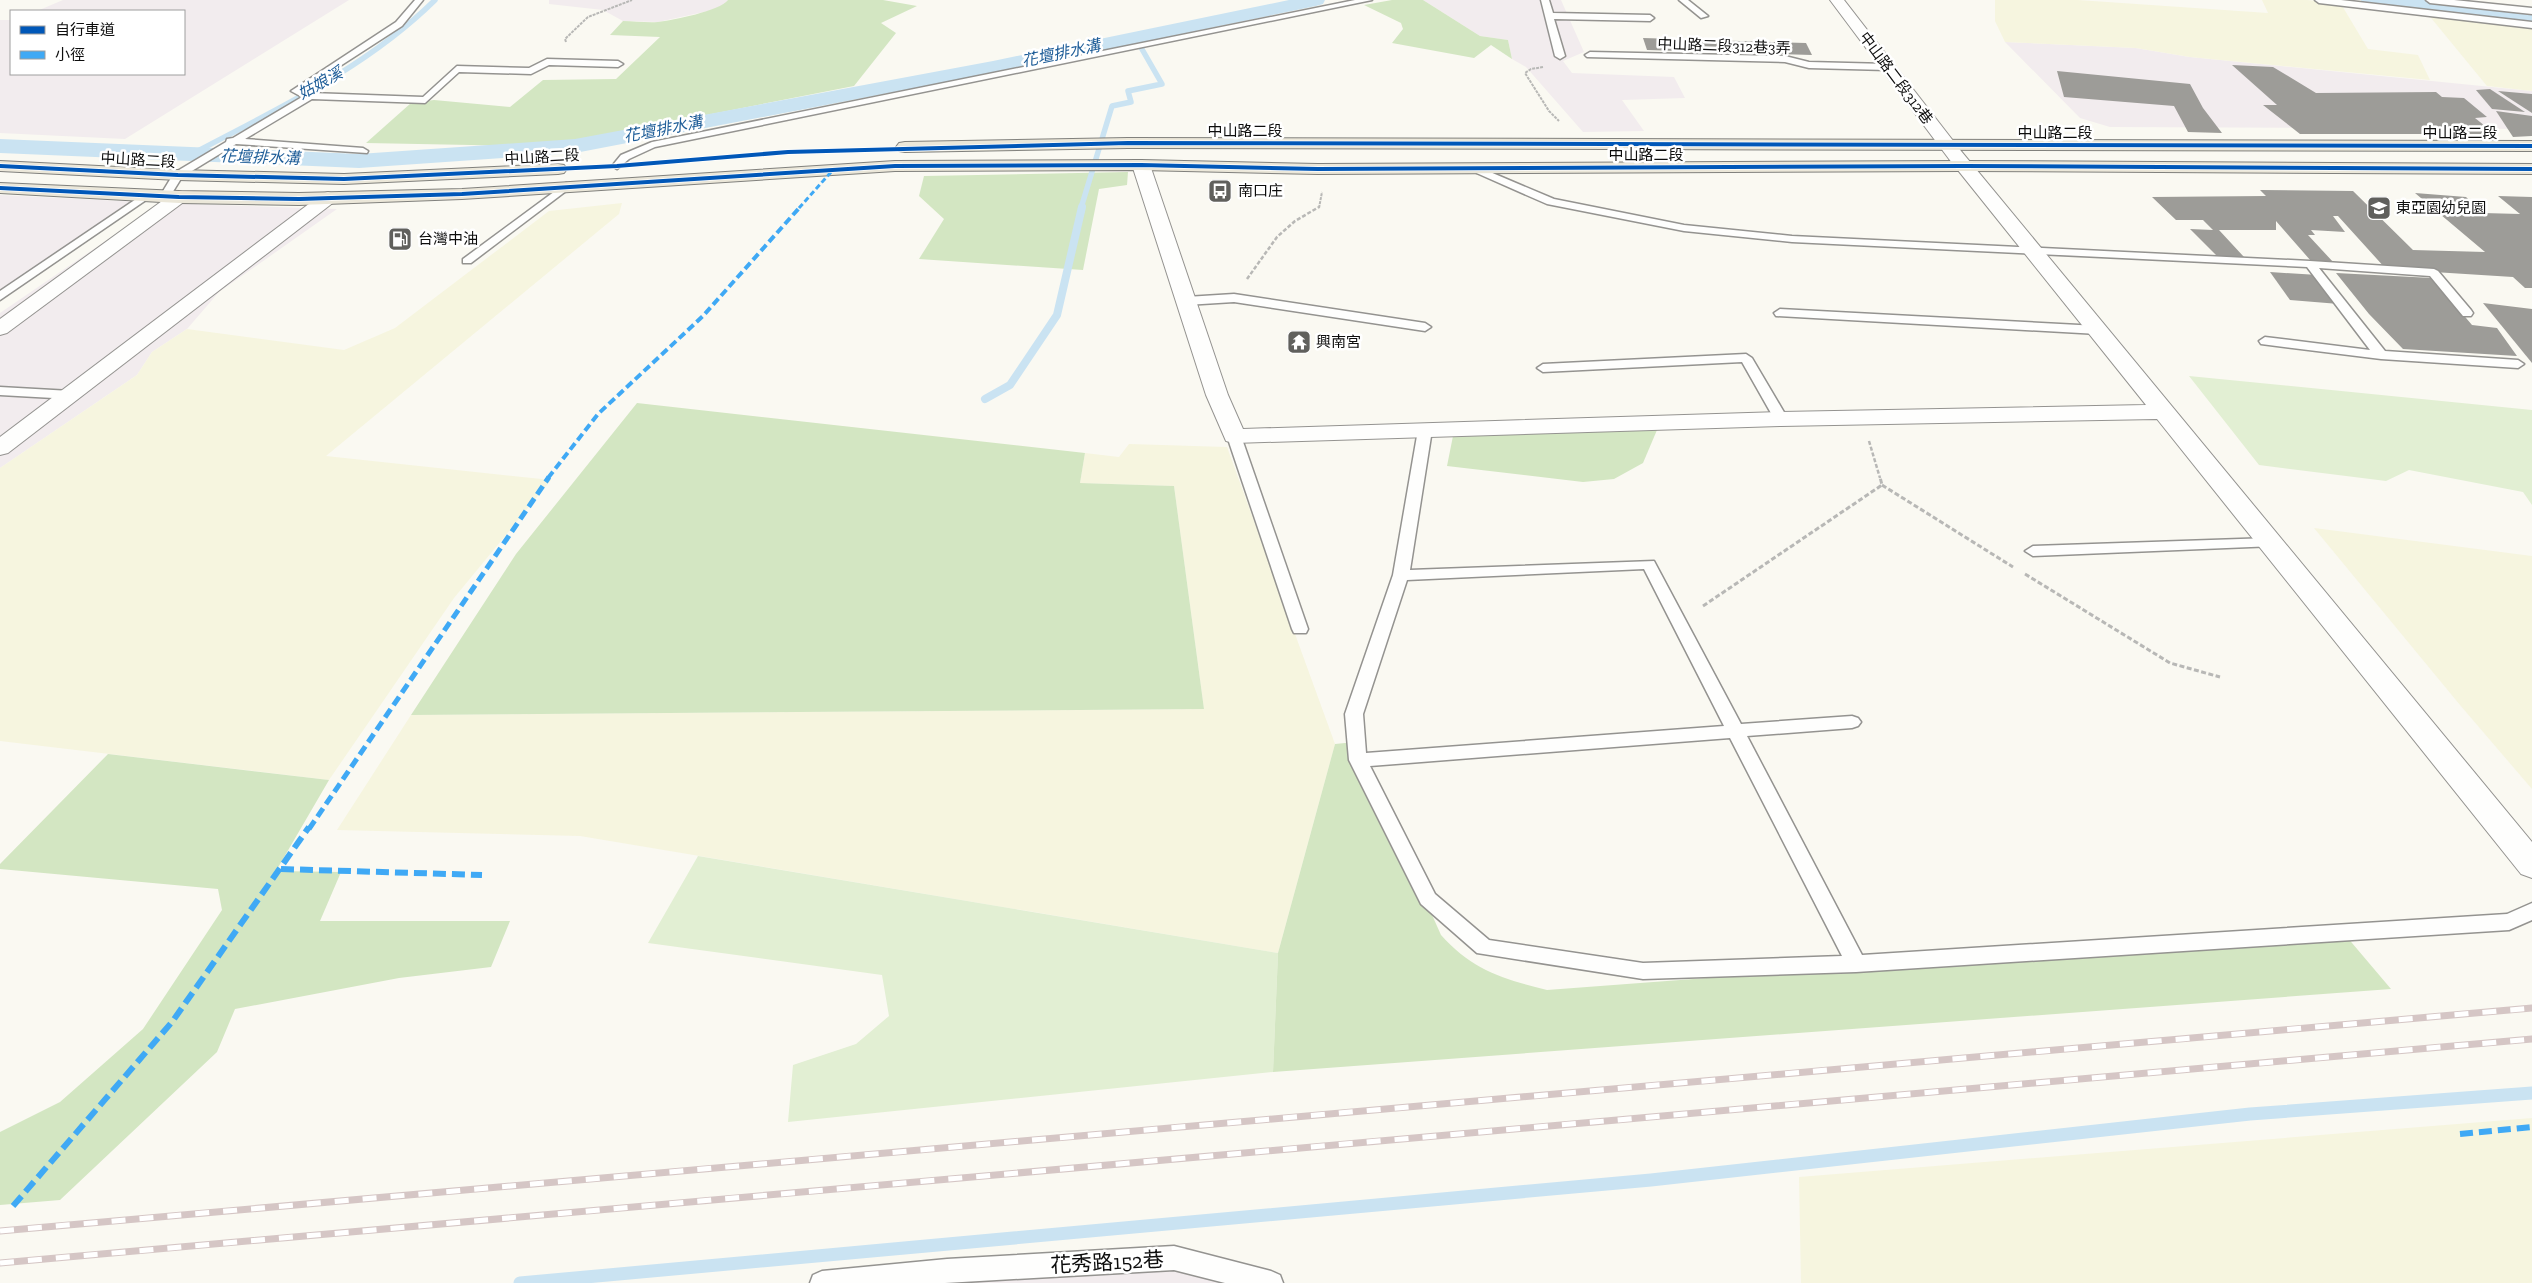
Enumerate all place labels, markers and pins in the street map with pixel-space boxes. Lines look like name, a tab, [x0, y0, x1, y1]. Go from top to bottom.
bus stop icon: 南口庄	[1207, 178, 1233, 204]
place label: 南口庄	[1238, 182, 1283, 200]
school or university icon: 東亞園幼兒園	[2366, 195, 2392, 221]
place label: 東亞園幼兒園	[2396, 199, 2486, 217]
fuel station icon: 台灣中油	[387, 226, 413, 252]
place label: 台灣中油	[418, 230, 478, 248]
temple icon: 興南宮	[1286, 329, 1312, 355]
place label: 興南宮	[1316, 333, 1361, 351]

